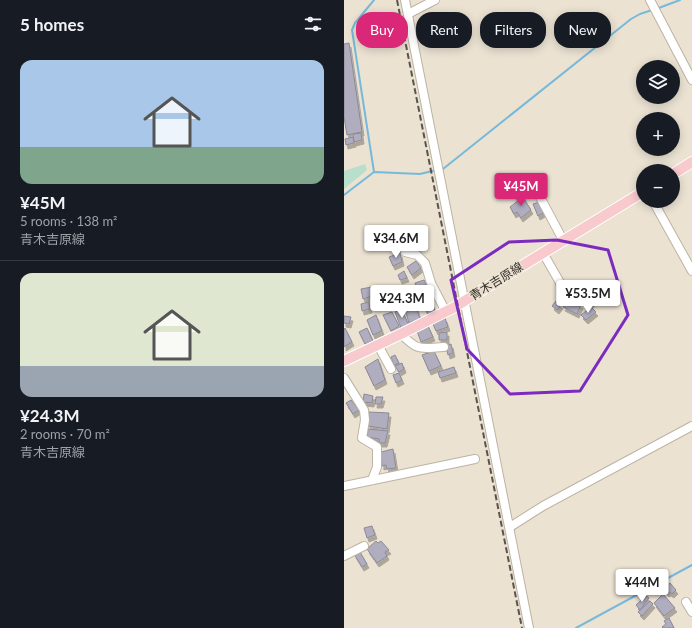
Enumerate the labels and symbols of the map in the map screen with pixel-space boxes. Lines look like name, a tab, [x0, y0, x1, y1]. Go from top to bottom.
pin: ¥45M	[497, 173, 545, 207]
pin: ¥34.6M	[363, 225, 429, 259]
street label: 青木吉原線	[467, 259, 525, 303]
pin: ¥53.5M	[555, 280, 621, 314]
pin: ¥24.3M	[369, 285, 435, 319]
pin: ¥44M	[618, 569, 666, 603]

